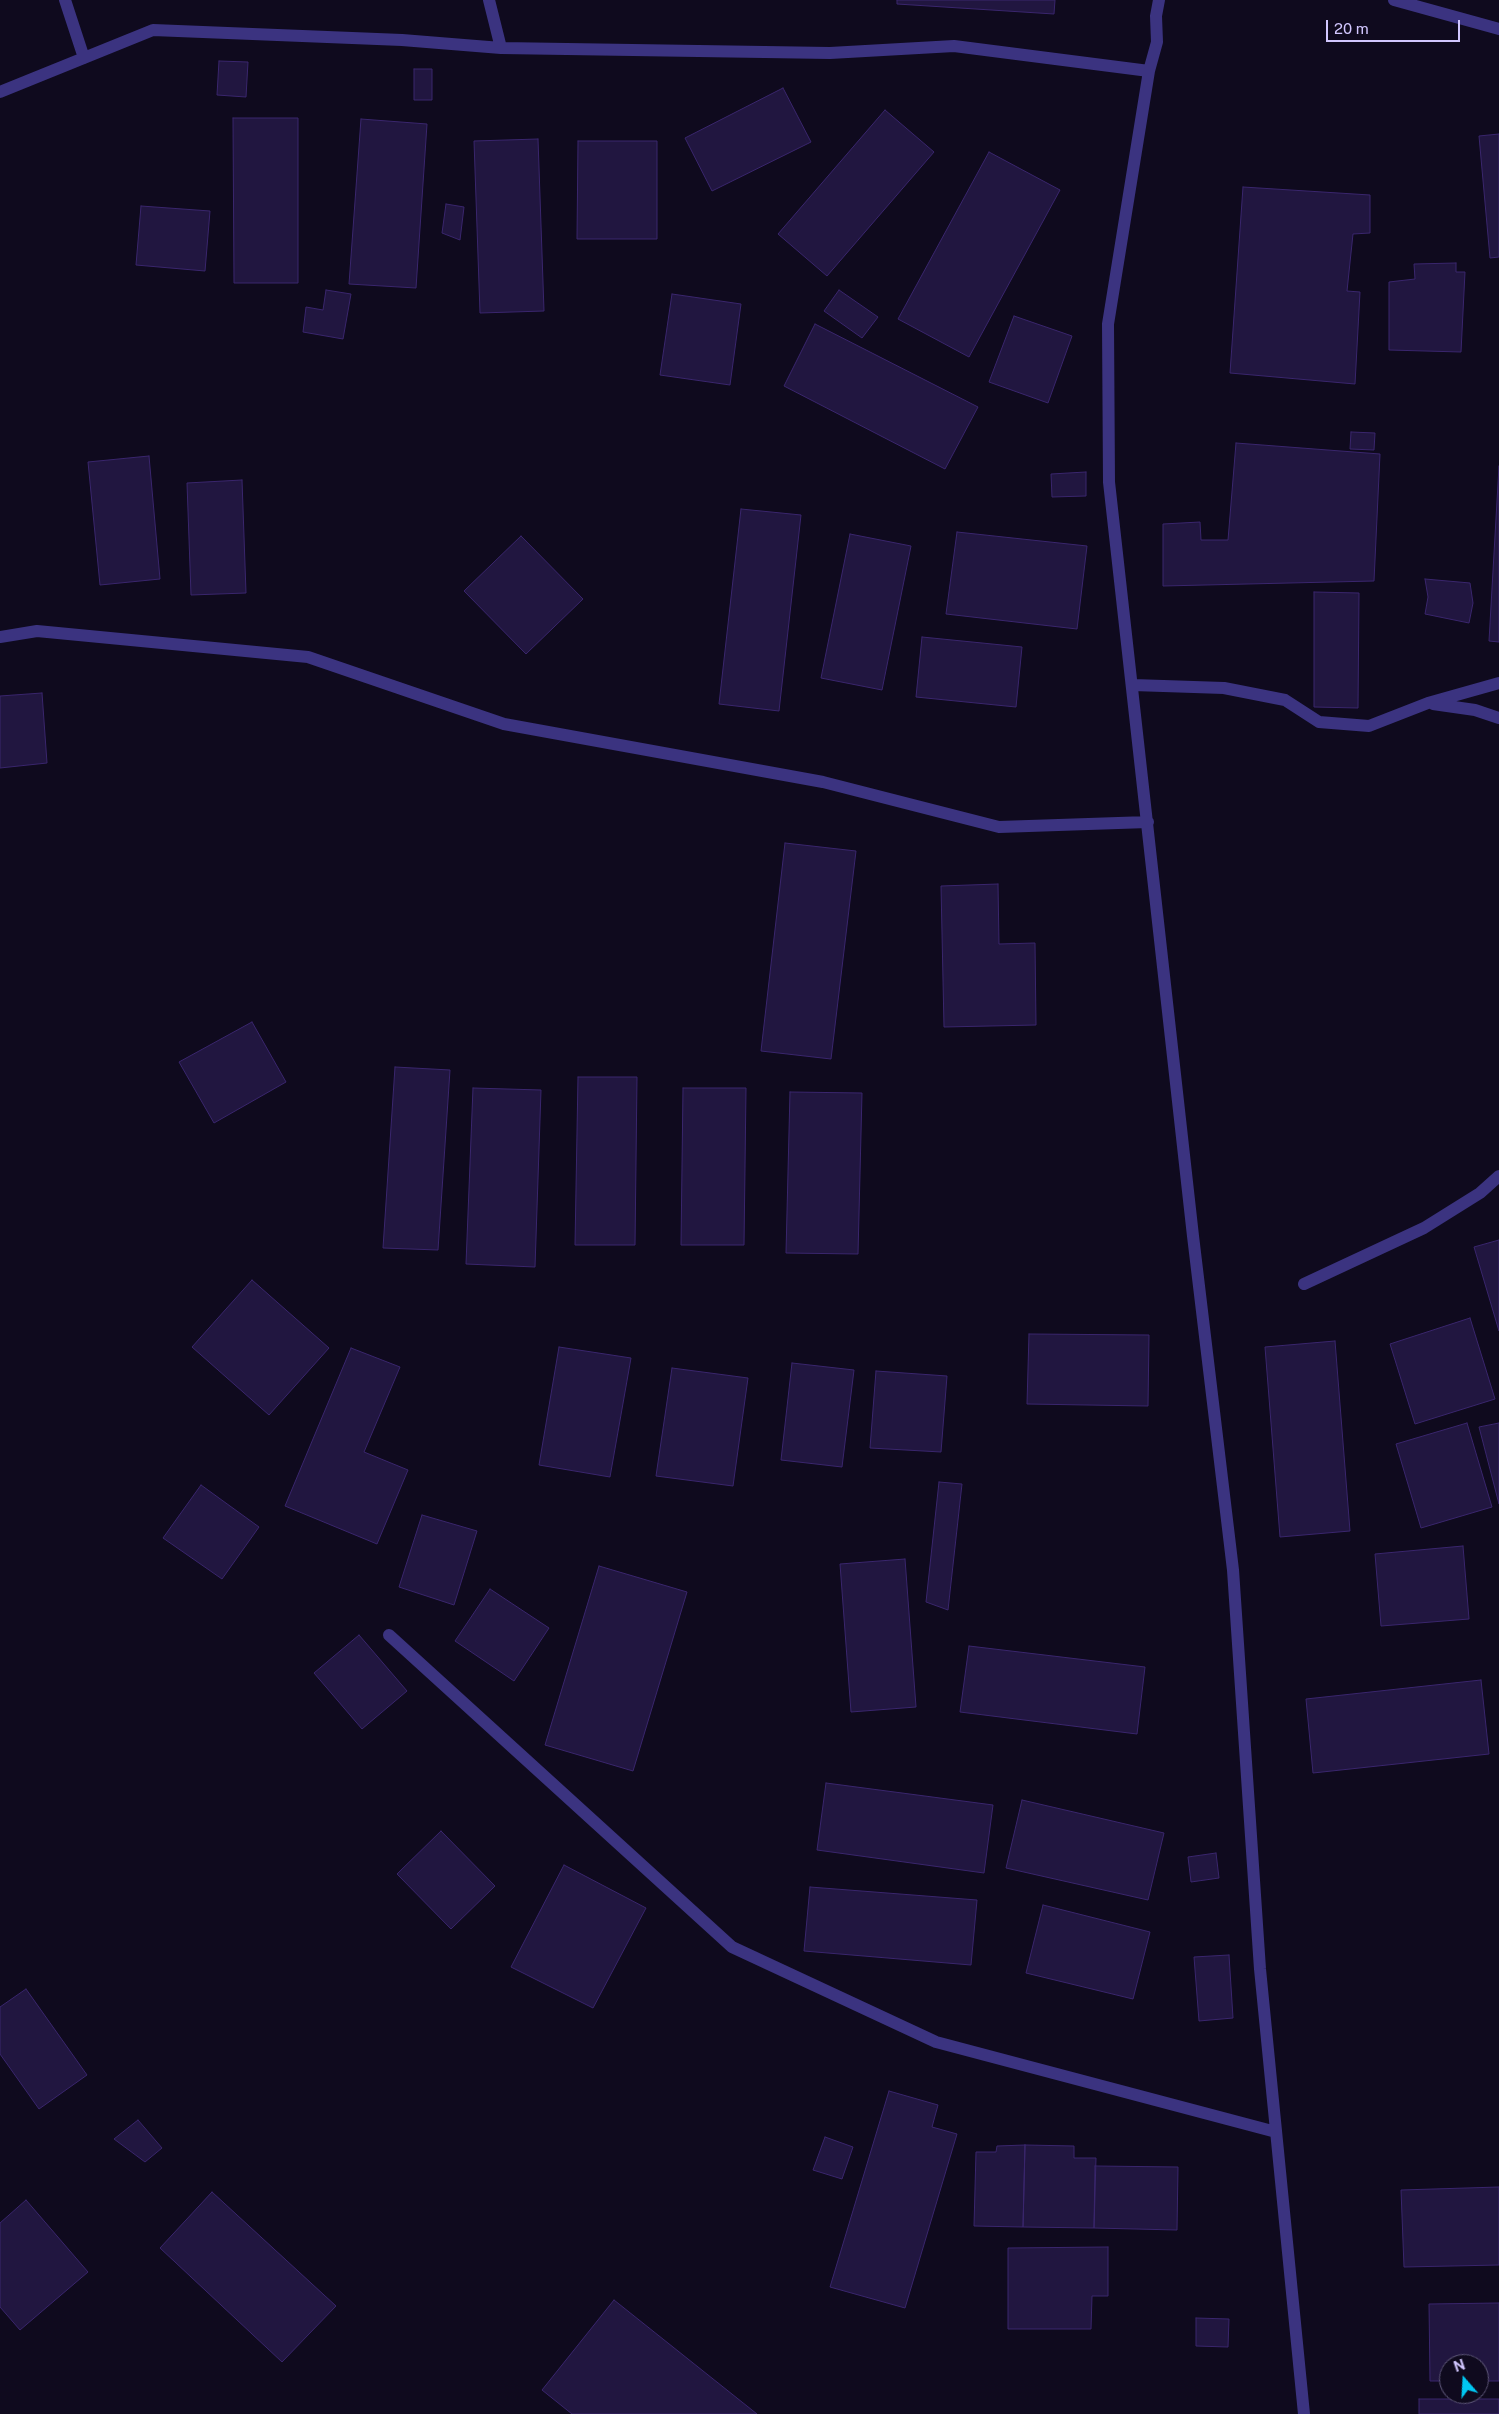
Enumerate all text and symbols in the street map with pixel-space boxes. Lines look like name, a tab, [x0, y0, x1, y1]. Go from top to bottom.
scale bar	[1329, 10, 1463, 42]
text: 20 m	[1334, 20, 1369, 37]
north arrow	[1439, 2354, 1489, 2404]
text: N	[1452, 2356, 1467, 2375]

